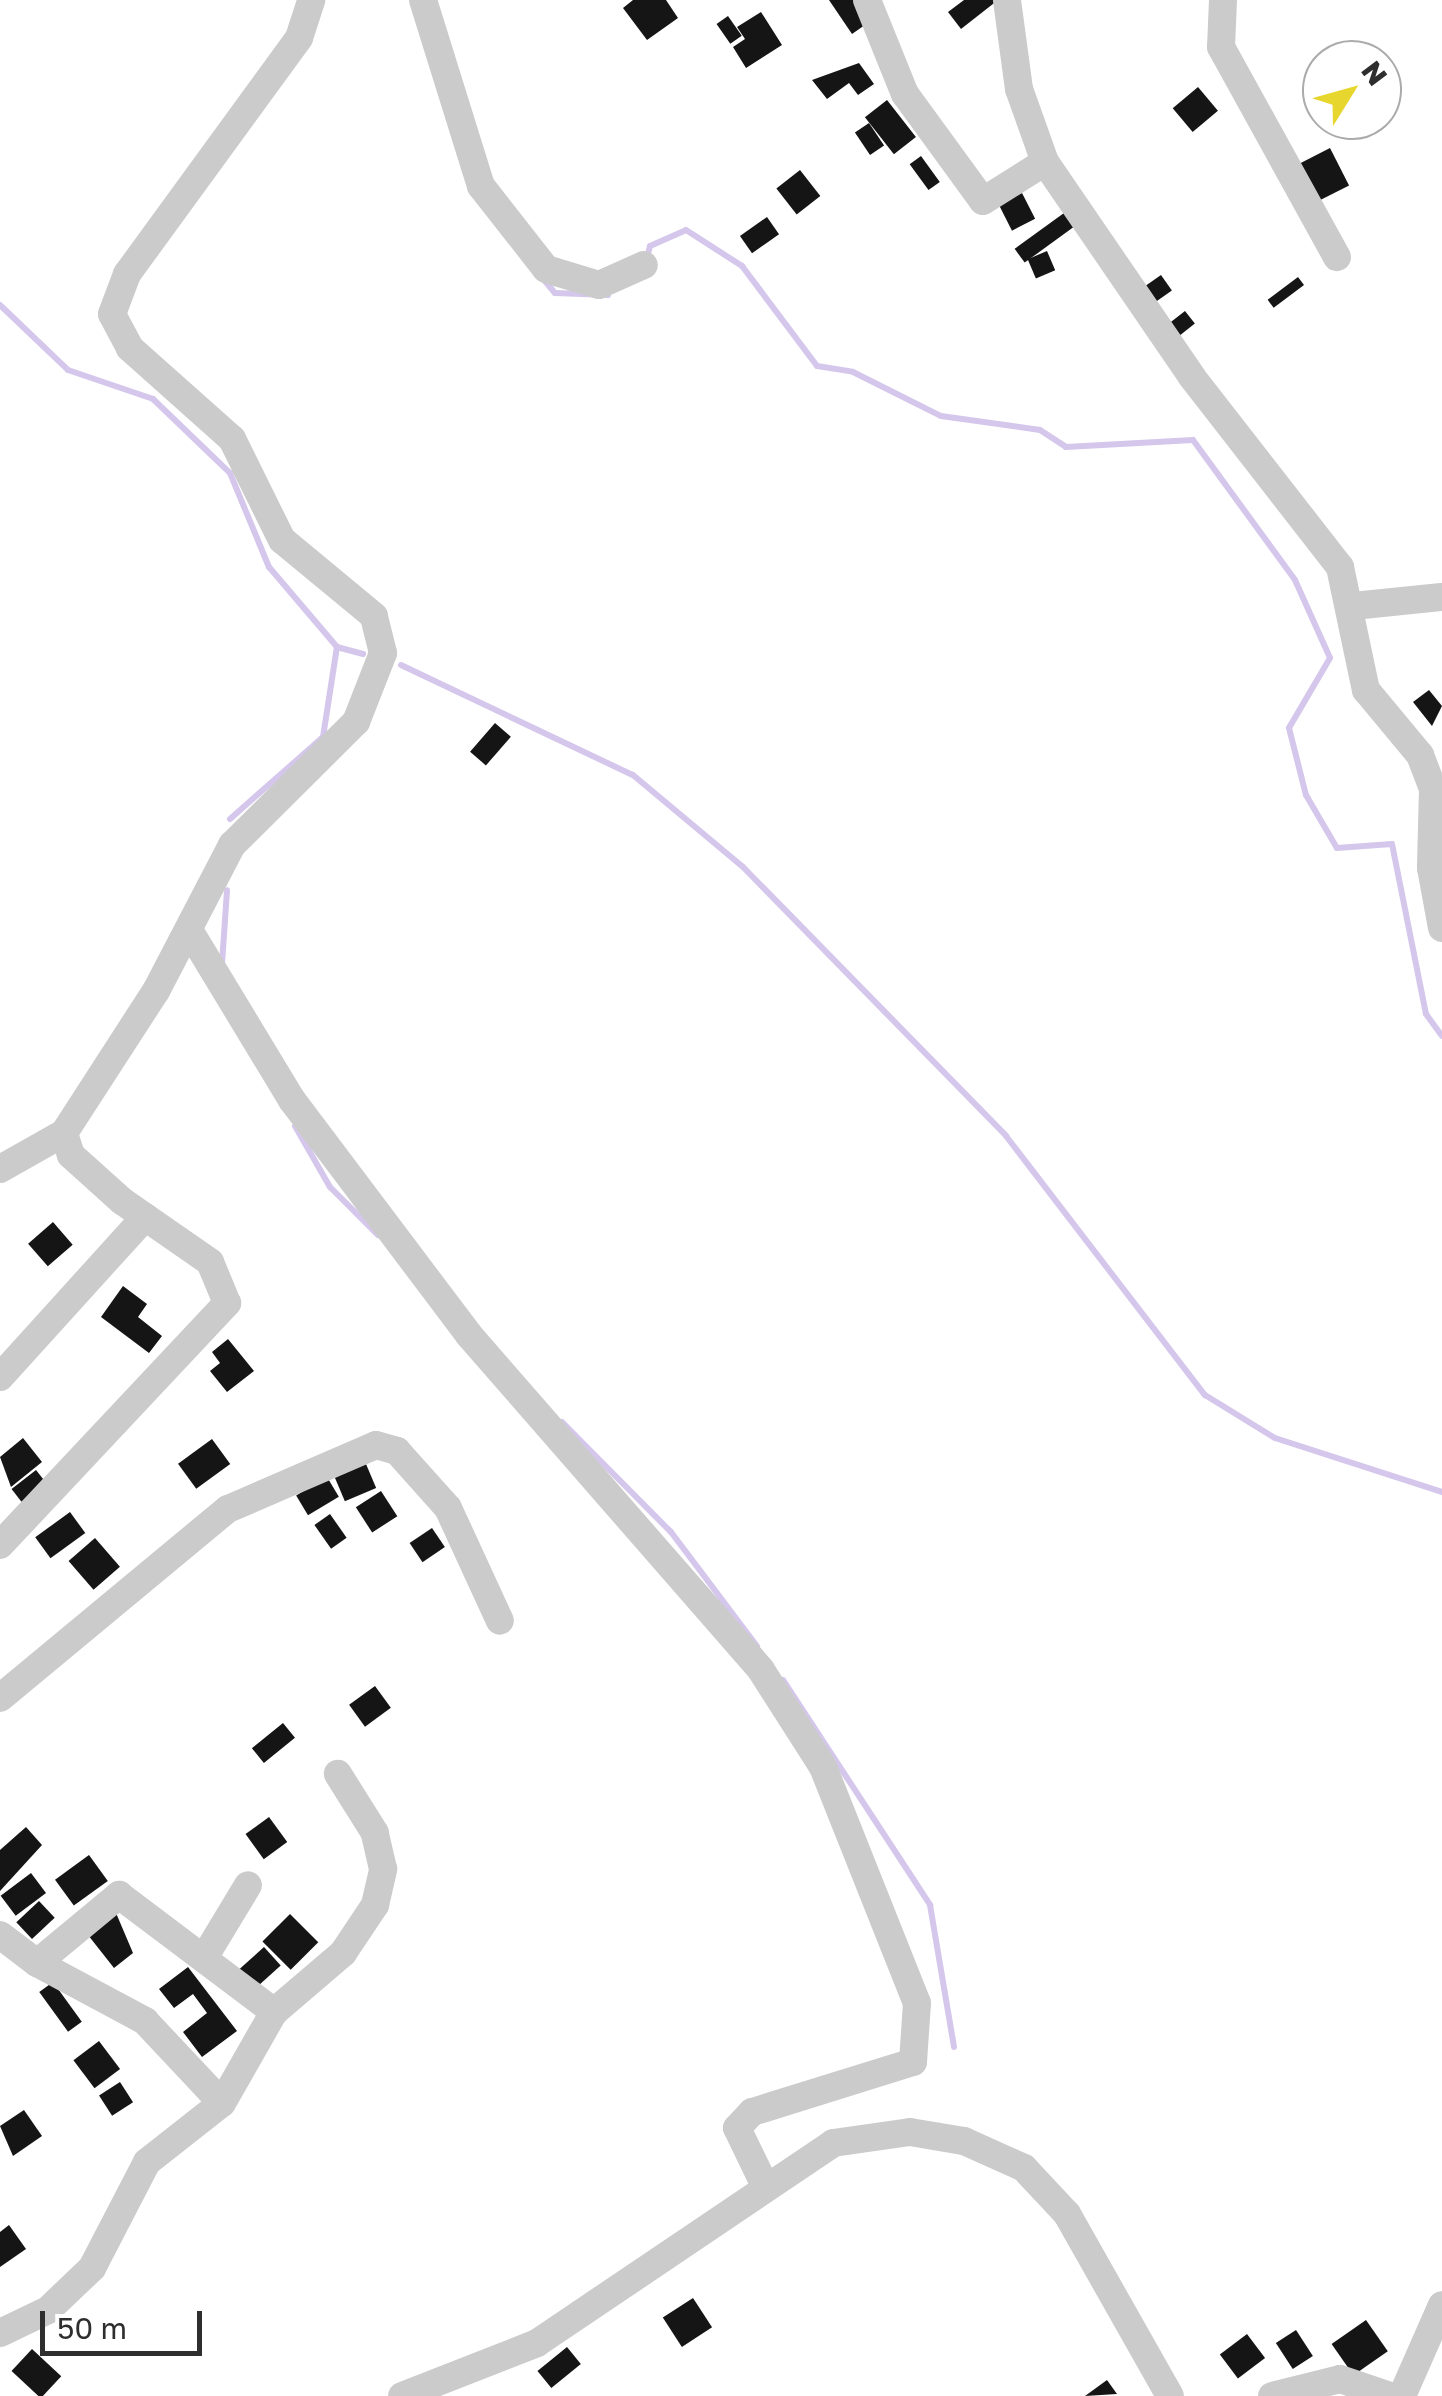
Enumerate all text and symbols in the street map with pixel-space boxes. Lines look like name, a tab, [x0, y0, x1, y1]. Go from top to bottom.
north arrow	[1302, 40, 1402, 140]
text: N	[1355, 54, 1394, 91]
scale bar	[45, 2291, 208, 2353]
text: 50 m	[57, 2310, 127, 2346]

